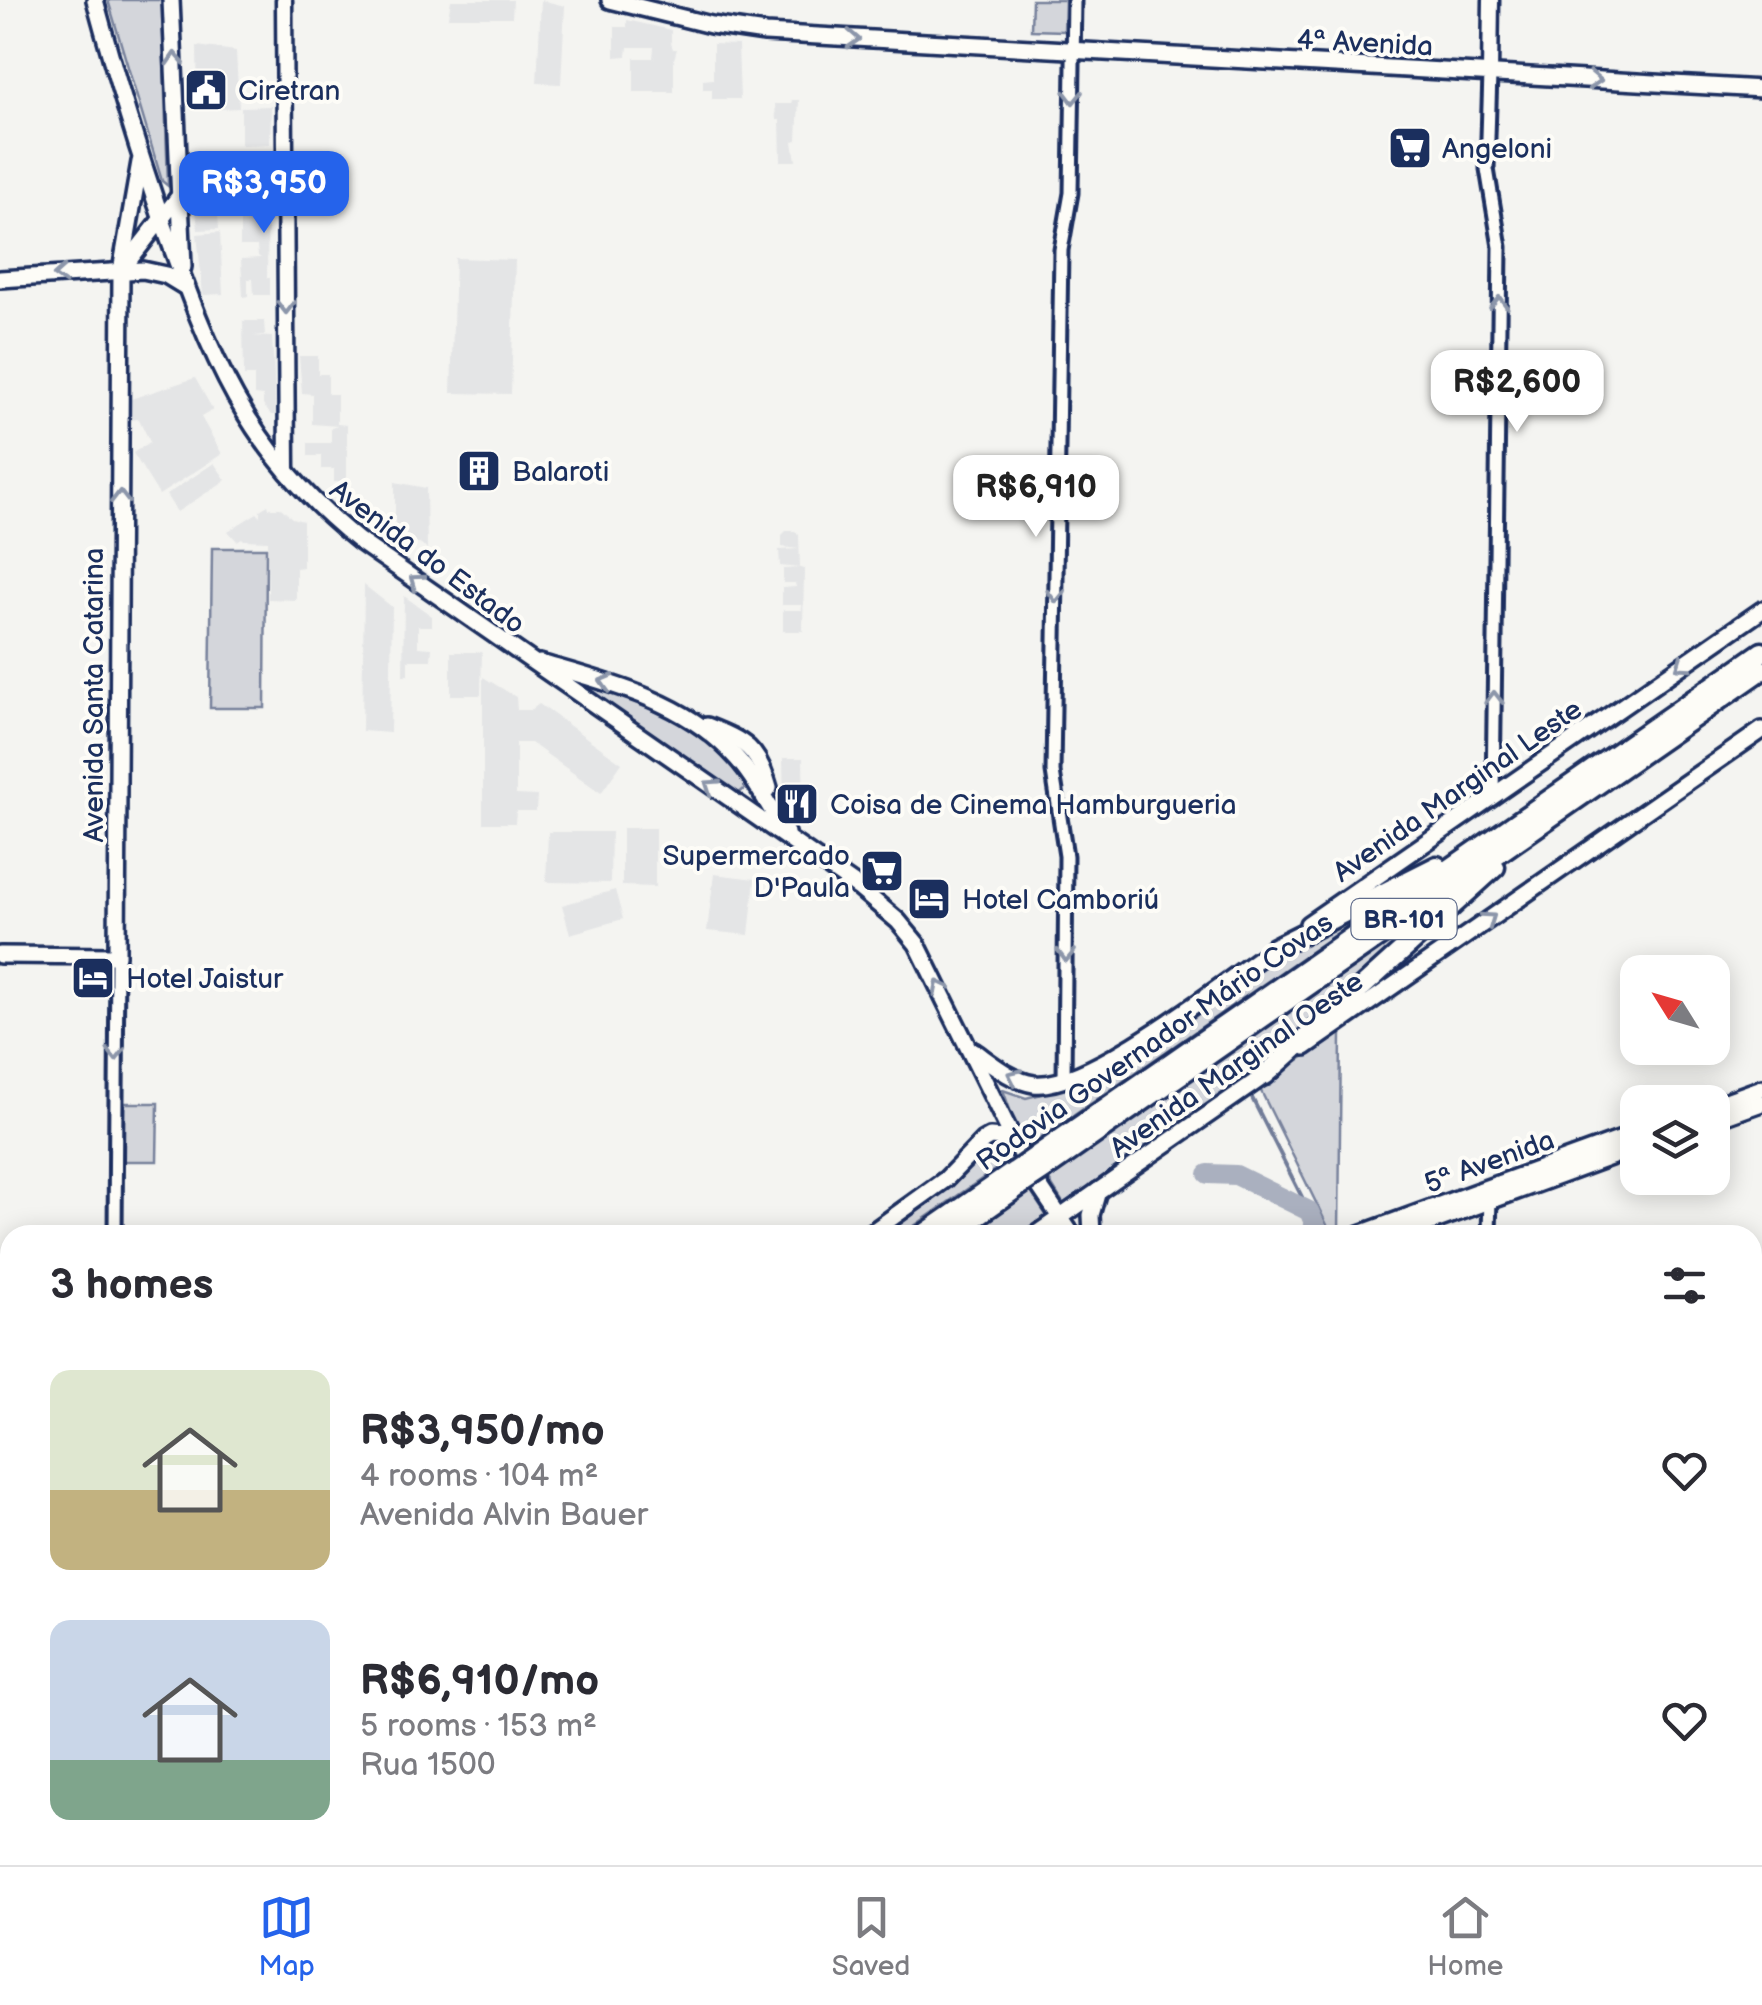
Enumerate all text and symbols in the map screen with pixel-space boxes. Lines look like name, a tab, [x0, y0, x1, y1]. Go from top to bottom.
street label: 4ª Avenida	[1296, 23, 1434, 64]
one-way arrow	[846, 28, 862, 49]
one-way arrow	[164, 51, 185, 67]
public building icon: Ciretran	[183, 67, 229, 113]
one-way arrow	[1587, 69, 1603, 90]
place label: Ciretran	[238, 75, 340, 108]
one-way arrow	[1062, 90, 1083, 106]
supermarket icon: Angeloni	[1387, 125, 1433, 171]
place label: Angeloni	[1442, 133, 1552, 166]
pin: R$3,950	[172, 151, 356, 236]
text: R$3,950	[201, 164, 327, 203]
one-way arrow	[52, 264, 68, 285]
one-way arrow	[1488, 295, 1510, 310]
one-way arrow	[275, 300, 297, 316]
pin: R$2,600	[1425, 350, 1609, 435]
text: R$2,600	[1453, 363, 1581, 402]
building icon: Balaroti	[456, 448, 502, 494]
pin: R$6,910	[944, 455, 1128, 540]
place label: Balaroti	[512, 456, 609, 489]
text: R$6,910	[975, 468, 1097, 507]
street label: Avenida do Estado	[323, 473, 531, 641]
one-way arrow	[109, 489, 130, 505]
street label: Avenida Santa Catarina	[78, 548, 111, 842]
one-way arrow	[408, 575, 427, 594]
one-way arrow	[1045, 589, 1066, 605]
one-way arrow	[1674, 653, 1693, 671]
one-way arrow	[598, 673, 615, 694]
one-way arrow	[1483, 690, 1505, 706]
street label: Avenida Marginal Leste	[1327, 693, 1588, 890]
one-way arrow	[703, 780, 722, 798]
restaurant icon: Coisa de Cinema Hamburgueria	[774, 781, 820, 827]
place label: Coisa de Cinema Hamburgueria	[830, 789, 1236, 822]
place label: Supermercado D'Paula	[663, 840, 850, 905]
supermarket icon: Supermercado D'Paula	[859, 848, 905, 894]
hotel icon: Hotel Camboriú	[906, 876, 952, 922]
place label: Hotel Camboriú	[962, 884, 1159, 917]
road number: BR-101	[1352, 899, 1456, 939]
street label: Rodovia Governador Mário Covas	[970, 906, 1340, 1178]
one-way arrow	[1478, 913, 1497, 931]
one-way arrow	[1055, 948, 1076, 964]
hotel icon: Hotel Jaistur	[70, 955, 116, 1001]
north arrow	[1620, 955, 1730, 1065]
map controls	[1620, 955, 1730, 1195]
place label: Hotel Jaistur	[126, 963, 284, 996]
street label: Avenida Marginal Oeste	[1104, 965, 1370, 1165]
one-way arrow	[933, 979, 952, 997]
one-way arrow	[105, 1046, 127, 1062]
one-way arrow	[1007, 1068, 1025, 1088]
button: layers	[1620, 1085, 1730, 1195]
street label: 5ª Avenida	[1420, 1124, 1559, 1201]
icon: filters	[1657, 1258, 1712, 1313]
text: 3 homes	[50, 1260, 213, 1311]
text: R$3,950/mo	[360, 1406, 605, 1457]
icon: home	[130, 1410, 250, 1530]
icon: heart	[1657, 1443, 1712, 1498]
text: 4 rooms · 104 m²	[360, 1457, 598, 1496]
text: Avenida Alvin Bauer	[360, 1496, 648, 1535]
text: R$6,910/mo	[360, 1656, 599, 1707]
icon: home	[130, 1660, 250, 1780]
icon: heart	[1657, 1693, 1712, 1748]
text: 5 rooms · 153 m²	[360, 1707, 597, 1746]
text: Rua 1500	[360, 1746, 496, 1785]
tab: Map	[259, 1890, 315, 1983]
tab: Saved	[832, 1890, 910, 1983]
tab: Home	[1427, 1890, 1503, 1983]

